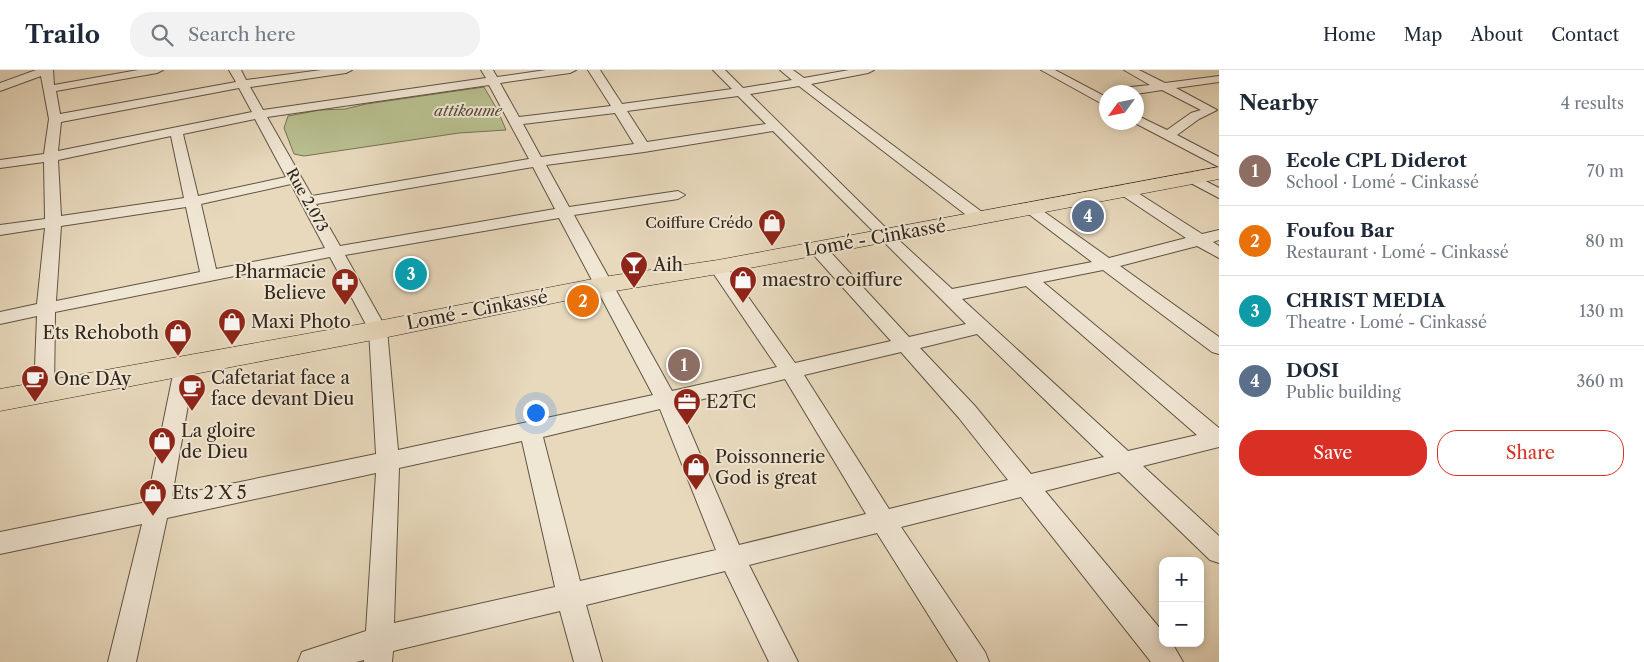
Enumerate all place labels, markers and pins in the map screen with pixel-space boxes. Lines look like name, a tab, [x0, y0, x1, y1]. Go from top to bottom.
pin: 4	[1072, 197, 1104, 235]
shop icon: Coiffure Crédo	[757, 208, 787, 247]
place label: Coiffure Crédo	[645, 213, 753, 232]
bar icon: Aih	[619, 250, 649, 289]
place label: Aih	[652, 254, 683, 276]
pin: 3	[395, 255, 427, 293]
place label: Pharmacie Believe	[235, 261, 326, 304]
shop icon: maestro coiffure	[728, 265, 758, 304]
pharmacy icon: Pharmacie Believe	[330, 267, 360, 306]
place label: maestro coiffure	[762, 269, 902, 291]
pin: 2	[567, 282, 599, 320]
shop icon: Maxi Photo	[217, 307, 247, 346]
place label: Maxi Photo	[251, 311, 351, 333]
shop icon: Ets Rehoboth	[163, 318, 193, 357]
place label: Ets Rehoboth	[43, 322, 159, 344]
pin: 1	[668, 346, 700, 384]
cafe icon: One DAy	[20, 364, 50, 403]
place label: Cafetariat face a face devant Dieu	[211, 367, 354, 410]
place label: One DAy	[54, 368, 132, 390]
cafe icon: Cafetariat face a face devant Dieu	[177, 373, 207, 412]
office icon: E2TC	[672, 387, 702, 426]
place label: E2TC	[706, 391, 756, 413]
place label: La gloire de Dieu	[181, 420, 256, 463]
shop icon: La gloire de Dieu	[147, 426, 177, 465]
place label: Poissonnerie God is great	[715, 446, 825, 489]
shop icon: Poissonnerie God is great	[681, 452, 711, 491]
shop icon: Ets 2 X 5	[138, 478, 168, 517]
place label: Ets 2 X 5	[172, 482, 247, 504]

